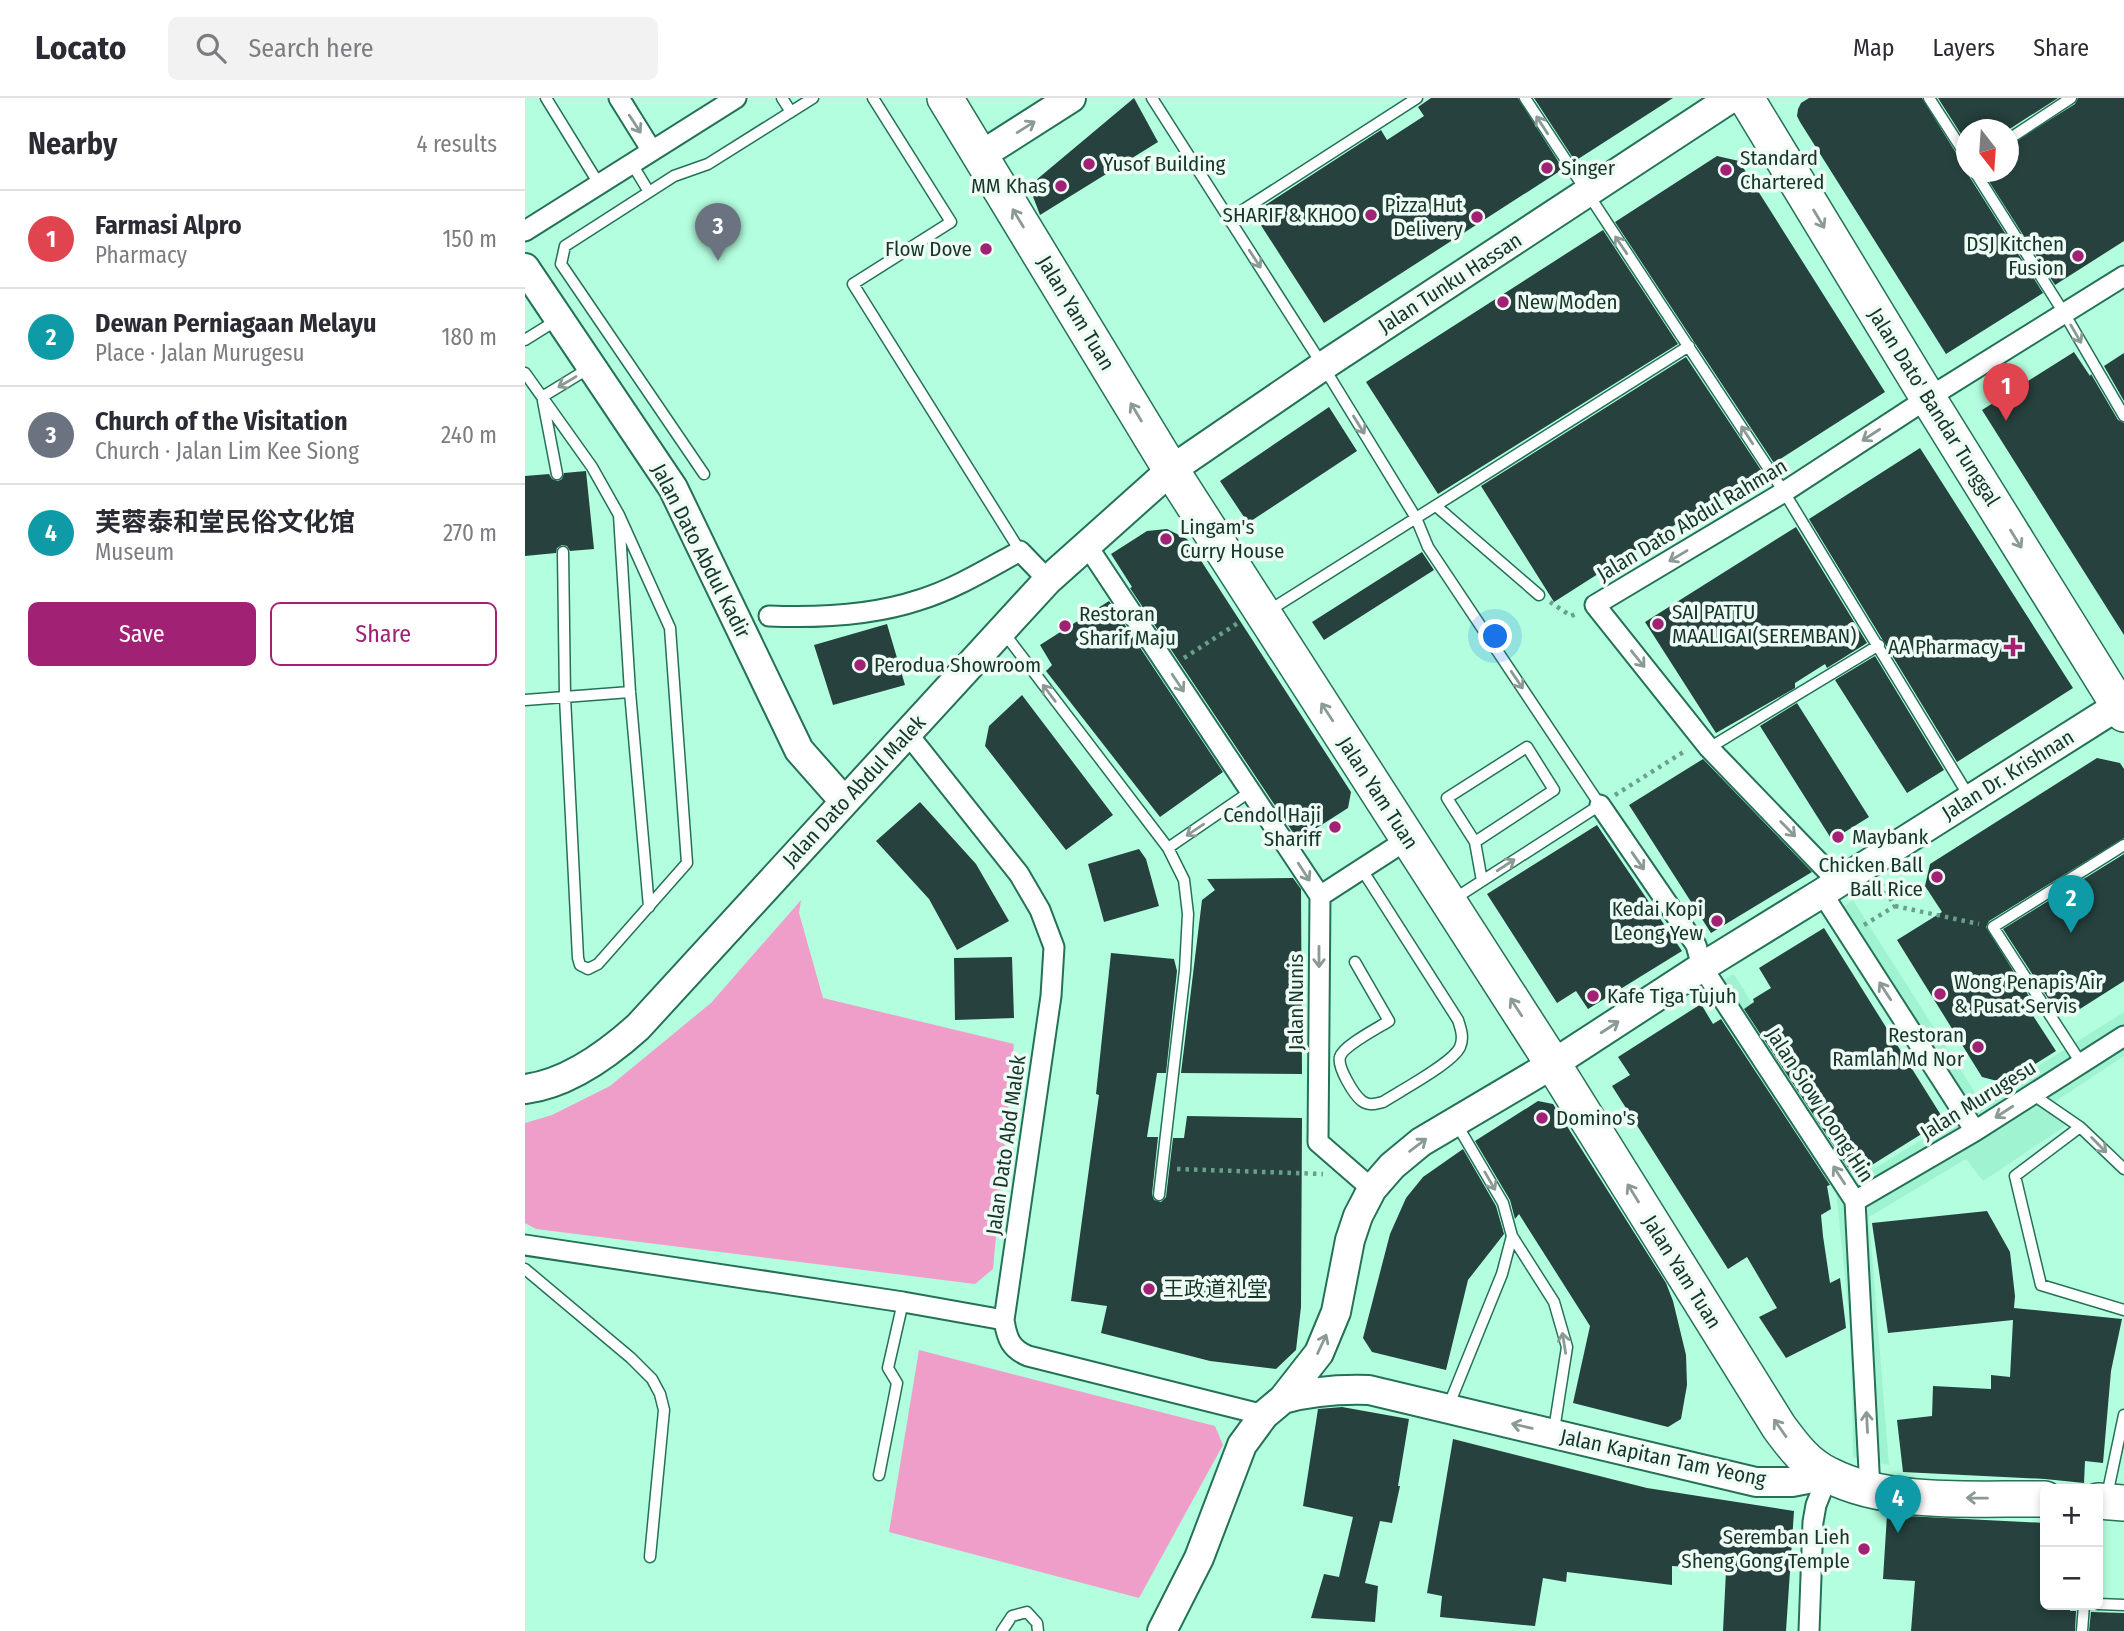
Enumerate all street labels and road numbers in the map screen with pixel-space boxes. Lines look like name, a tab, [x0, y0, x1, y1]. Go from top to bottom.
street label: Jalan Tunku Hassan	[1373, 227, 1527, 339]
street label: Jalan Yam Tuan	[1032, 251, 1120, 375]
street label: Jalan Dato' Bandar Tunggal	[1862, 303, 2006, 511]
street label: Jalan Dato Abdul Rahman	[1592, 453, 1792, 587]
street label: Jalan Dato Abdul Kadir	[646, 459, 757, 643]
street label: Jalan Dato Abdul Malek	[777, 710, 931, 872]
street label: Jalan Dr. Krishnan	[1937, 724, 2079, 826]
street label: Jalan Yam Tuan	[1332, 732, 1424, 854]
street label: Jalan Nunis	[1283, 954, 1309, 1050]
street label: Jalan Siow Loong Hin	[1760, 1023, 1880, 1187]
street label: Jalan Dato Abd Malek	[981, 1053, 1032, 1237]
street label: Jalan Murugesu	[1915, 1054, 2041, 1146]
street label: Jalan Yam Tuan	[1637, 1210, 1727, 1334]
street label: Jalan Kapitan Tam Yeong	[1558, 1423, 1768, 1493]

